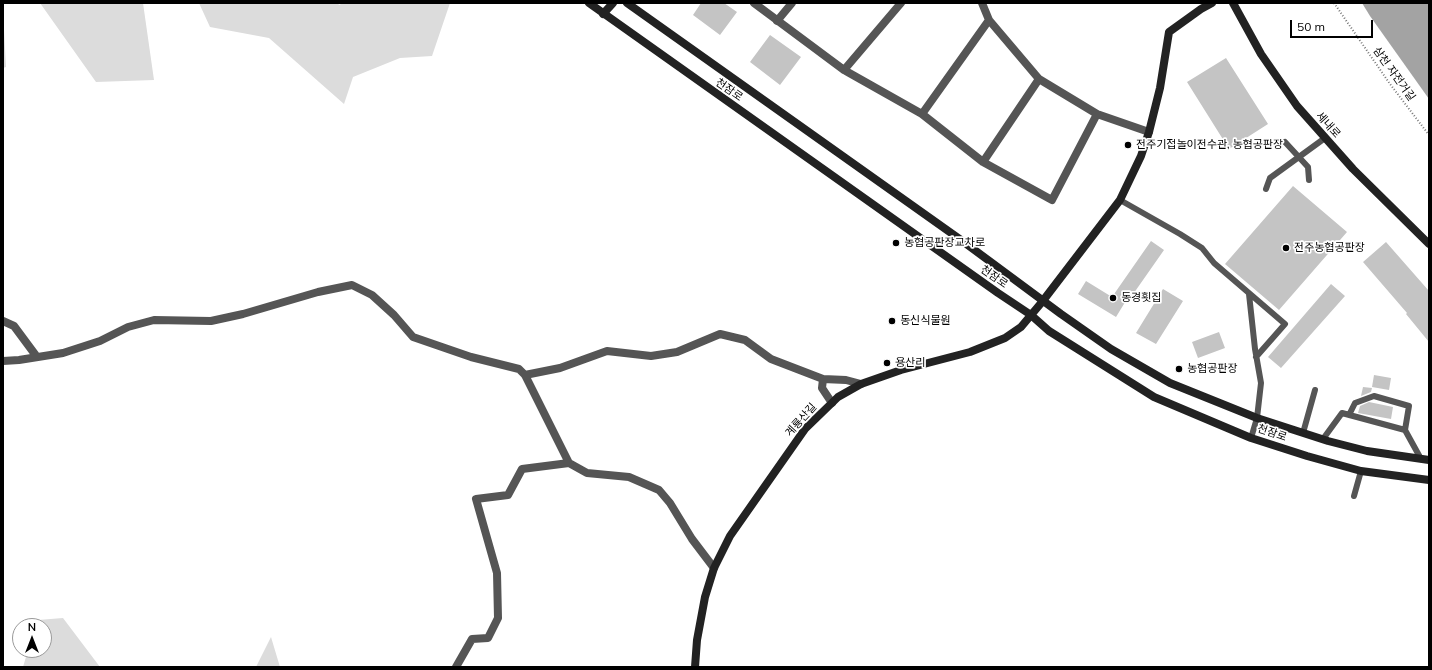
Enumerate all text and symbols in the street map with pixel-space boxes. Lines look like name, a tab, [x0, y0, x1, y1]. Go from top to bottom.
scale bar	[1292, 12, 1375, 38]
text: 50 m	[1297, 19, 1325, 34]
street label: 삼천 자전거길	[1370, 44, 1418, 104]
street label: 천잠로	[713, 76, 745, 104]
street label: 세내로	[1313, 109, 1343, 141]
place label: 전주기접놀이전수관, 농협공판장	[1136, 138, 1283, 152]
marker: 전주기접놀이전수관, 농협공판장	[1123, 140, 1133, 150]
place label: 농협공판장교차로	[904, 236, 985, 250]
marker: 농협공판장교차로	[891, 238, 901, 248]
place label: 전주농협공판장	[1294, 241, 1365, 255]
marker: 전주농협공판장	[1281, 243, 1291, 253]
street label: 천잠로	[978, 263, 1010, 291]
place label: 동경횟집	[1121, 291, 1161, 305]
marker: 동경횟집	[1108, 293, 1118, 303]
place label: 동신식물원	[900, 314, 951, 328]
marker: 동신식물원	[887, 316, 897, 326]
place label: 용산리	[895, 356, 925, 370]
marker: 용산리	[882, 358, 892, 368]
place label: 농협공판장	[1187, 362, 1238, 376]
marker: 농협공판장	[1174, 364, 1184, 374]
street label: 계룡산길	[783, 401, 819, 439]
street label: 천잠로	[1255, 422, 1289, 444]
north arrow	[12, 618, 52, 658]
text: N	[28, 620, 36, 634]

